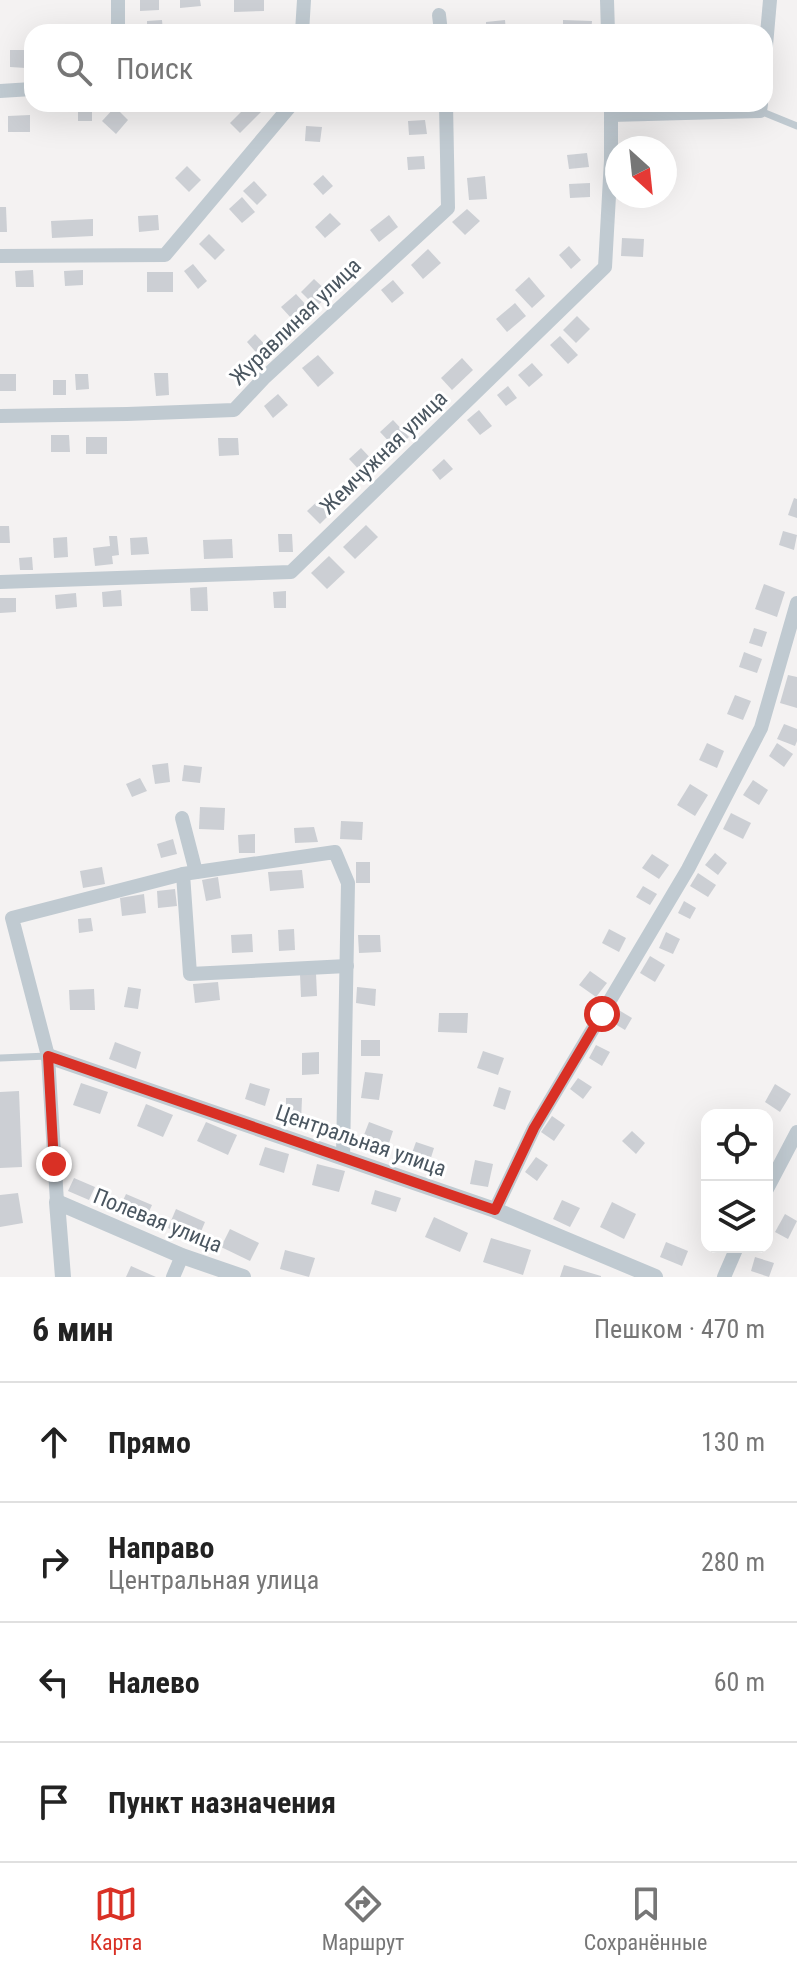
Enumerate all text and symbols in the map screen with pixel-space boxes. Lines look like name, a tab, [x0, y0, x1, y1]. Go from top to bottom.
search box	[24, 24, 773, 112]
icon: search	[52, 46, 96, 90]
text: Поиск	[116, 51, 193, 86]
north arrow	[605, 136, 677, 208]
street label: Журавлиная улица	[225, 253, 366, 390]
street label: Жемчужная улица	[315, 386, 452, 519]
route start	[584, 996, 620, 1032]
street label: Центральная улица	[272, 1100, 449, 1181]
map controls	[701, 1109, 773, 1253]
button: locate	[701, 1109, 773, 1181]
route end	[36, 1146, 72, 1182]
button: layers	[701, 1181, 773, 1253]
street label: Полевая улица	[90, 1183, 226, 1258]
text: 6 мин	[32, 1309, 114, 1349]
text: Пешком · 470 m	[594, 1314, 765, 1344]
icon: ahead	[32, 1420, 76, 1464]
text: Прямо	[108, 1425, 191, 1460]
text: 130 m	[701, 1427, 765, 1457]
text: Направо	[108, 1530, 214, 1565]
icon: right	[32, 1540, 76, 1584]
text: 280 m	[701, 1547, 765, 1577]
text: Центральная улица	[108, 1565, 319, 1595]
icon: left	[32, 1660, 76, 1704]
text: Налево	[108, 1665, 200, 1700]
text: 60 m	[714, 1667, 765, 1697]
icon: arrive	[32, 1780, 76, 1824]
text: Пункт назначения	[108, 1785, 336, 1820]
tab: Карта	[90, 1882, 142, 1955]
tab: Маршрут	[322, 1882, 404, 1955]
tab: Сохранённые	[584, 1882, 707, 1955]

